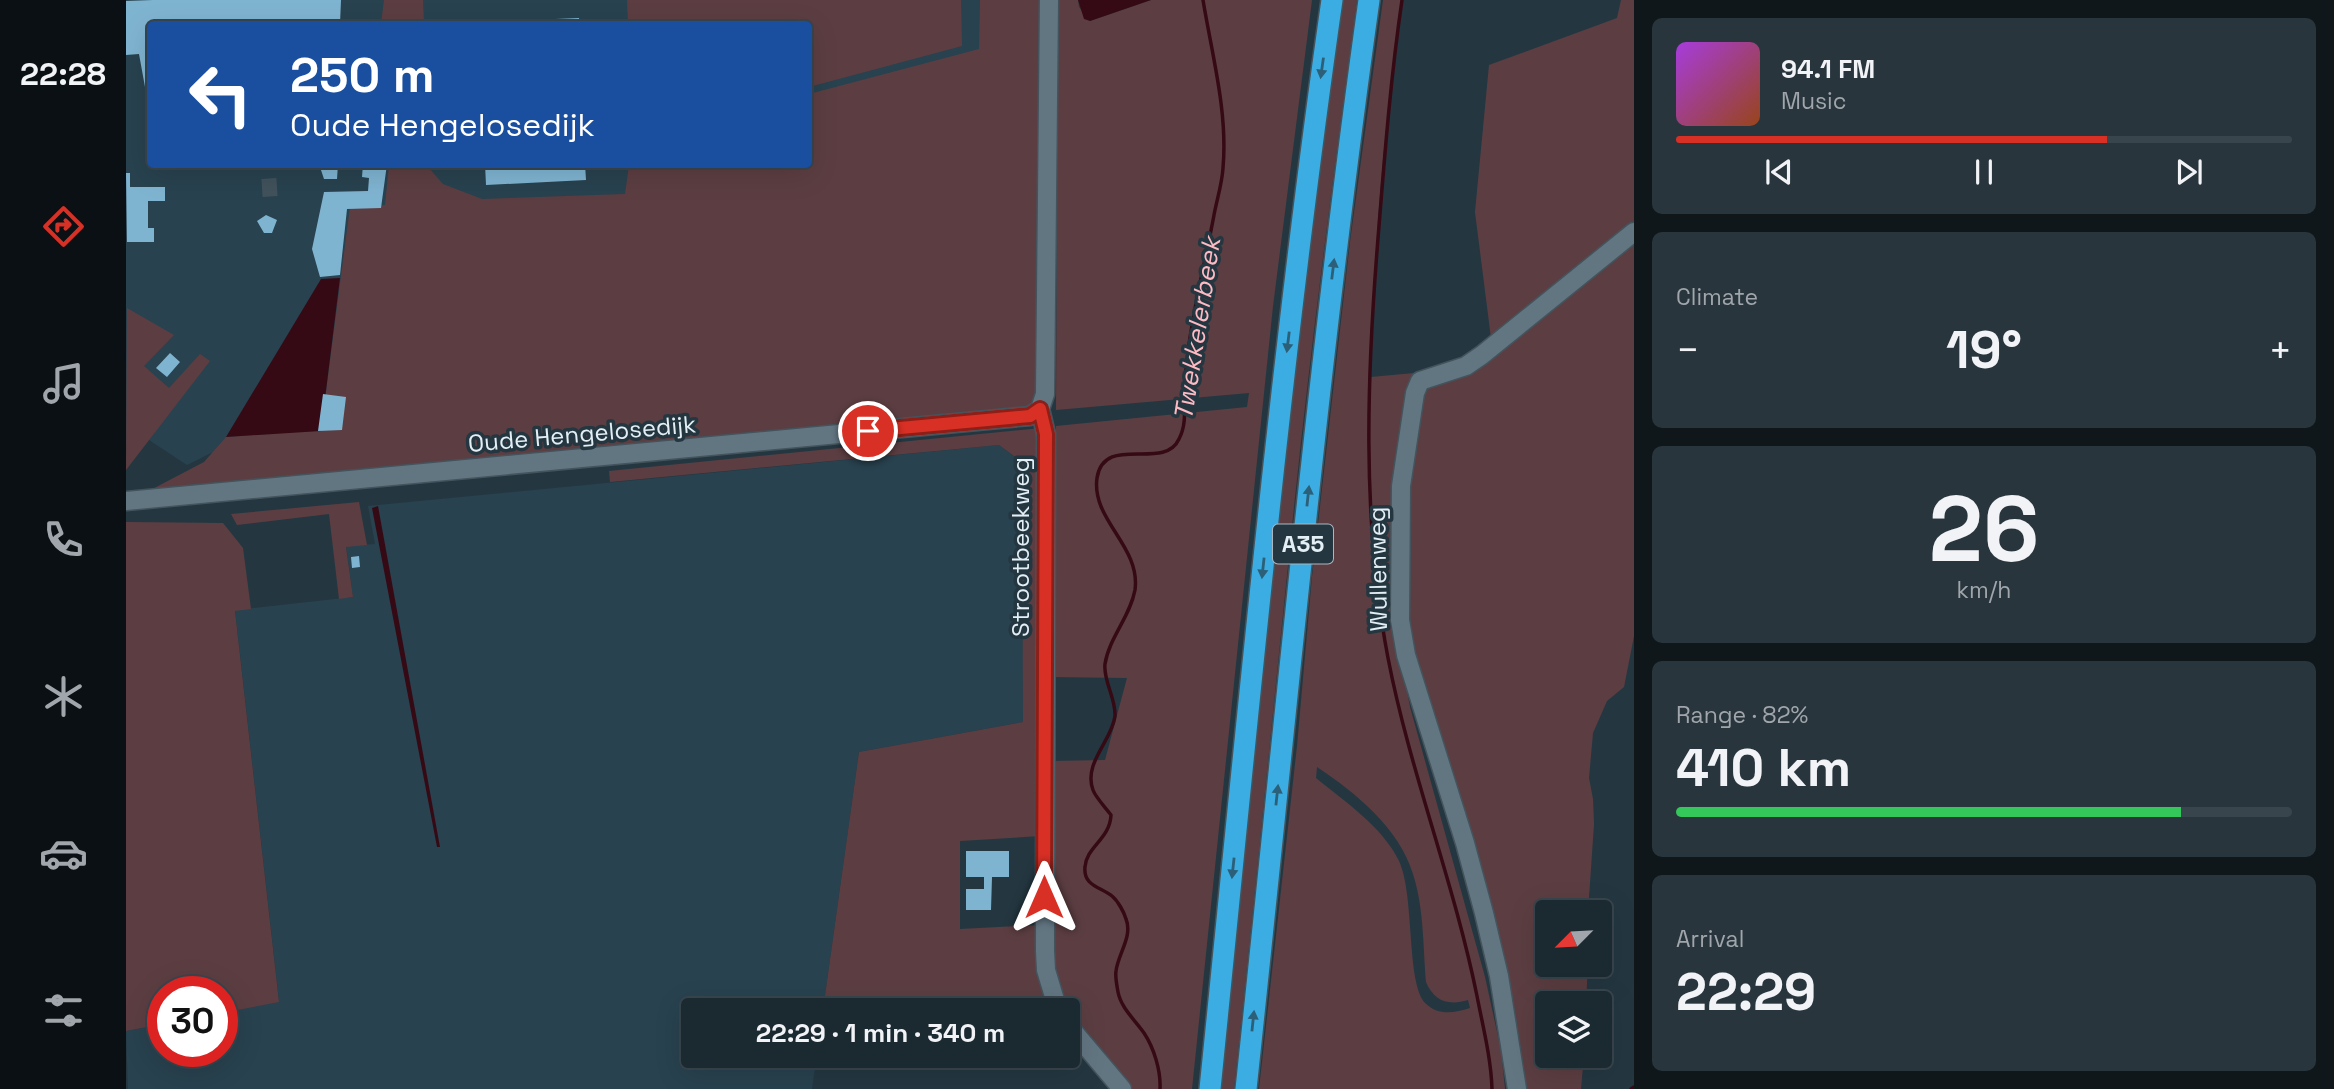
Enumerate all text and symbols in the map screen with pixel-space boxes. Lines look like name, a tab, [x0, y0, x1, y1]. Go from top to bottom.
text: 250 m	[290, 44, 435, 106]
icon: left	[175, 49, 266, 140]
text: 94.1 FM	[1781, 52, 1875, 86]
text: 22:28	[20, 54, 106, 94]
one-way arrow	[1316, 57, 1327, 79]
text: Music	[1781, 86, 1846, 116]
text: Oude Hengelosedijk	[290, 105, 595, 145]
icon: previous	[1760, 153, 1798, 191]
icon: pause	[1965, 153, 2003, 191]
icon: next	[2170, 153, 2208, 191]
icon: directions	[39, 202, 88, 251]
water label: Twekkelerbeek	[1166, 232, 1229, 423]
one-way arrow	[1327, 258, 1338, 280]
text: Climate	[1676, 282, 1758, 312]
text: 19°	[1946, 317, 2022, 383]
text: −	[1676, 326, 1700, 374]
text: +	[2268, 326, 2292, 374]
one-way arrow	[1283, 331, 1294, 353]
icon: music	[39, 359, 88, 408]
pin	[838, 401, 898, 461]
street label: Oude Hengelosedijk	[467, 408, 697, 459]
icon: arrive	[849, 412, 887, 450]
street label: Strootbeekweg	[1005, 457, 1036, 637]
text: 26	[1929, 471, 2039, 588]
one-way arrow	[1303, 484, 1314, 506]
street label: Wullenweg	[1361, 506, 1394, 632]
icon: phone	[39, 515, 88, 564]
road number: A35	[1273, 524, 1333, 564]
one-way arrow	[1257, 557, 1268, 579]
text: km/h	[1957, 575, 2011, 605]
icon: climate	[39, 672, 88, 721]
text: Range · 82%	[1676, 700, 1808, 730]
text: 410 km	[1676, 735, 1851, 801]
one-way arrow	[1272, 784, 1283, 806]
icon: car	[39, 829, 88, 878]
one-way arrow	[1227, 857, 1238, 879]
position arrow	[1007, 860, 1081, 934]
north arrow	[1535, 900, 1612, 976]
map controls	[1535, 900, 1612, 1068]
text: Arrival	[1676, 924, 1744, 954]
text: 22:29	[1676, 959, 1816, 1025]
speed limit sign: 30	[147, 976, 238, 1067]
icon: filters	[39, 986, 88, 1035]
button: layers	[1535, 991, 1612, 1068]
one-way arrow	[1248, 1010, 1259, 1032]
text: 22:29 · 1 min · 340 m	[756, 1016, 1005, 1050]

